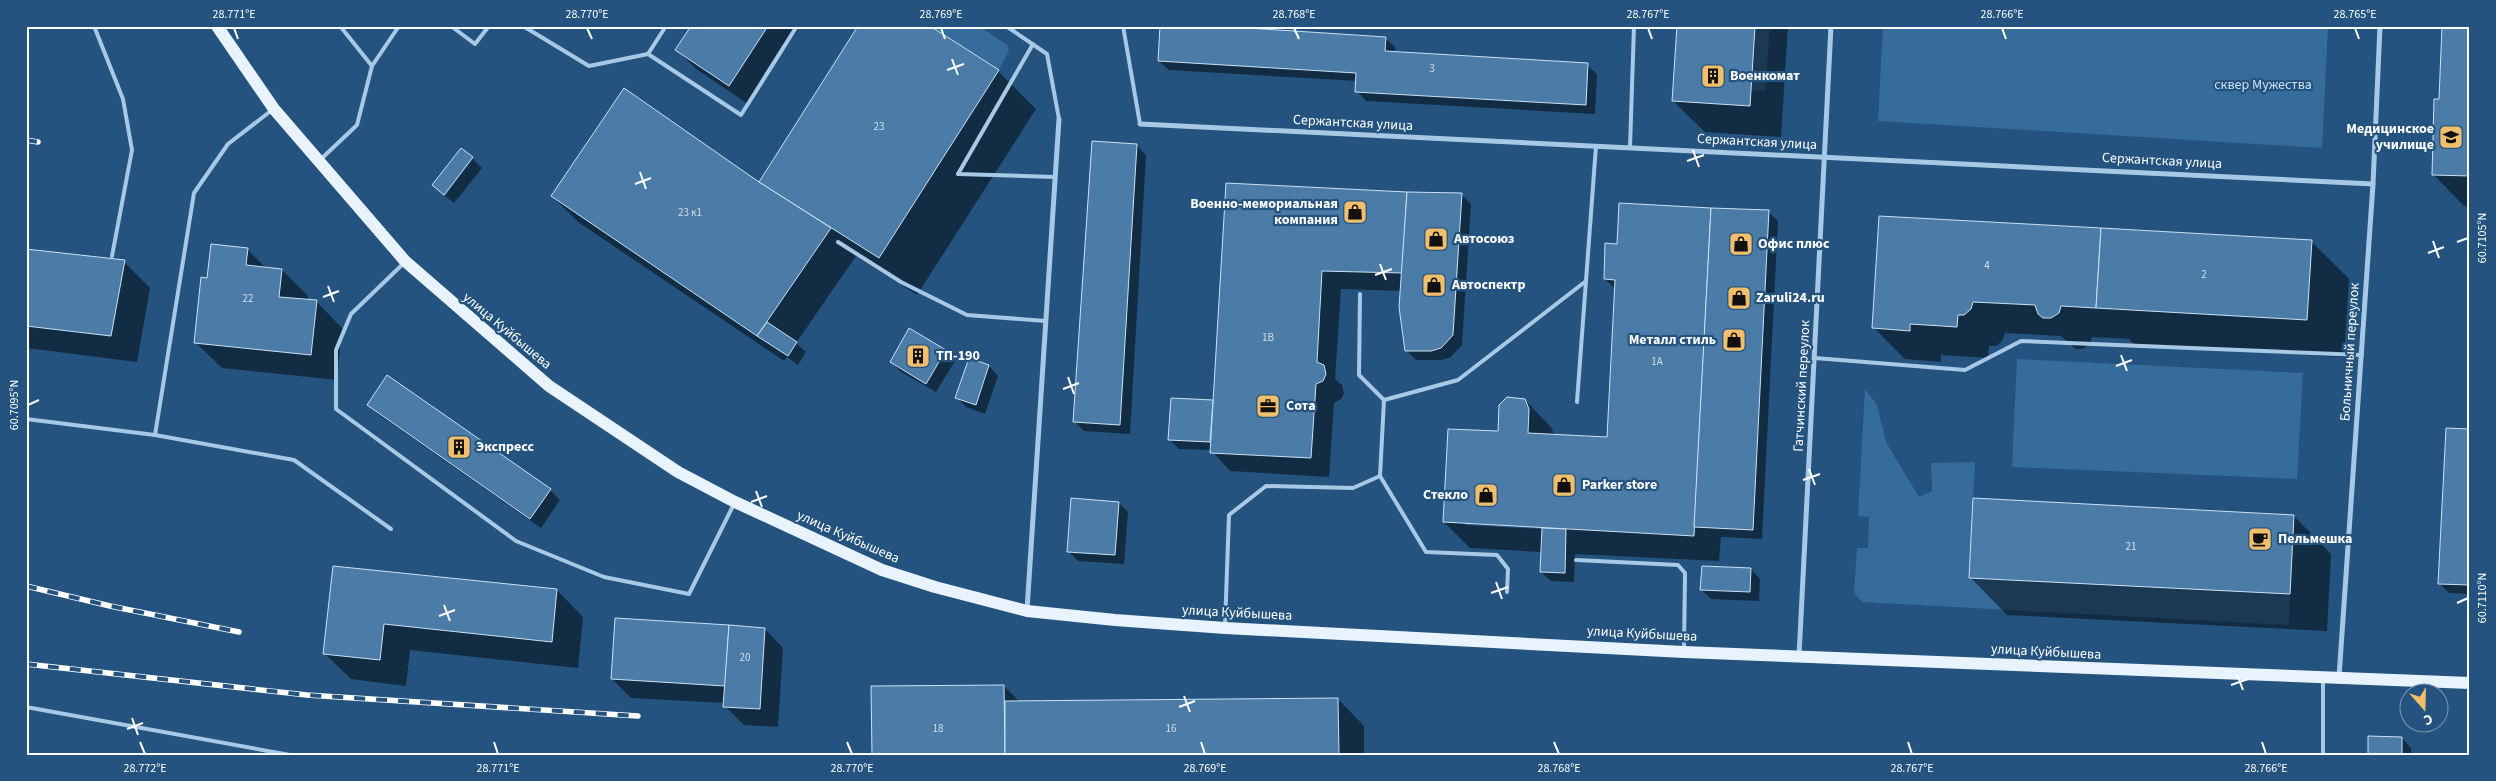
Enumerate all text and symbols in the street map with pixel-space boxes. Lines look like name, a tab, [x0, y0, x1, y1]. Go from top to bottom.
text: 28.771°E	[212, 6, 256, 23]
text: 28.770°E	[565, 6, 609, 23]
text: 28.769°E	[919, 6, 963, 23]
text: 28.768°E	[1272, 6, 1316, 23]
text: 28.767°E	[1626, 6, 1670, 23]
text: 28.766°E	[1980, 6, 2024, 23]
text: 28.765°E	[2333, 6, 2377, 23]
house number: 3	[1429, 61, 1435, 76]
building icon: Военкомат	[1700, 63, 1726, 89]
place label: Военкомат	[1730, 66, 1800, 86]
park label: сквер Мужества	[2214, 75, 2312, 95]
street label: Сержантская улица	[1292, 110, 1414, 136]
house number: 23	[874, 119, 884, 134]
place label: Медицинское училище	[2346, 119, 2434, 155]
school or university icon: Медицинское училище	[2438, 124, 2464, 150]
street label: Сержантская улица	[1696, 129, 1818, 155]
street label: Сержантская улица	[2101, 148, 2223, 174]
place label: Военно-мемориальная компания	[1190, 194, 1338, 230]
shop icon: Военно-мемориальная компания	[1342, 199, 1368, 225]
house number: 23 к1	[678, 205, 702, 220]
text: 60.7105°N	[2474, 213, 2491, 263]
shop icon: Автосоюз	[1423, 226, 1449, 252]
place label: Автосоюз	[1453, 229, 1515, 249]
shop icon: Офис плюс	[1728, 231, 1754, 257]
place label: Офис плюс	[1758, 234, 1830, 254]
house number: 4	[1984, 258, 1990, 273]
house number: 2	[2201, 267, 2207, 282]
shop icon: Автоспектр	[1421, 272, 1447, 298]
place label: Автоспектр	[1451, 275, 1525, 295]
street label: Больничный переулок	[2335, 282, 2365, 422]
shop icon: Zaruli24.ru	[1726, 285, 1752, 311]
street label: улица Куйбышева	[458, 288, 556, 374]
place label: Zaruli24.ru	[1756, 288, 1825, 308]
house number: 22	[243, 291, 253, 306]
street label: Гатчинский переулок	[1789, 320, 1815, 452]
shop icon: Металл стиль	[1721, 327, 1747, 353]
house number: 1В	[1262, 330, 1274, 345]
place label: Металл стиль	[1629, 330, 1716, 350]
building icon: ТП-190	[905, 343, 931, 369]
place label: ТП-190	[936, 346, 980, 366]
house number: 1А	[1651, 354, 1663, 369]
text: 60.7095°N	[6, 380, 23, 430]
office icon: Сота	[1255, 393, 1281, 419]
place label: Сота	[1286, 396, 1316, 416]
building icon: Экспресс	[446, 434, 472, 460]
place label: Экспресс	[476, 437, 534, 457]
shop icon: Parker store	[1551, 472, 1577, 498]
place label: Parker store	[1582, 475, 1657, 495]
shop icon: Стекло	[1473, 482, 1499, 508]
place label: Стекло	[1423, 485, 1468, 505]
street label: улица Куйбышева	[793, 505, 903, 569]
cafe icon: Пельмешка	[2247, 526, 2273, 552]
place label: Пельмешка	[2278, 529, 2352, 549]
house number: 21	[2126, 539, 2136, 554]
text: 60.7110°N	[2474, 573, 2491, 623]
street label: улица Куйбышева	[1181, 600, 1293, 626]
street label: улица Куйбышева	[1586, 621, 1698, 647]
street label: улица Куйбышева	[1990, 639, 2102, 665]
house number: 20	[740, 650, 750, 665]
north arrow	[2398, 684, 2448, 734]
text: С	[2421, 708, 2435, 730]
house number: 18	[933, 721, 944, 736]
house number: 16	[1166, 721, 1177, 736]
text: 28.772°E	[123, 760, 167, 777]
text: 28.771°E	[476, 760, 520, 777]
text: 28.770°E	[830, 760, 874, 777]
text: 28.769°E	[1183, 760, 1227, 777]
text: 28.768°E	[1537, 760, 1581, 777]
text: 28.767°E	[1890, 760, 1934, 777]
text: 28.766°E	[2244, 760, 2288, 777]

